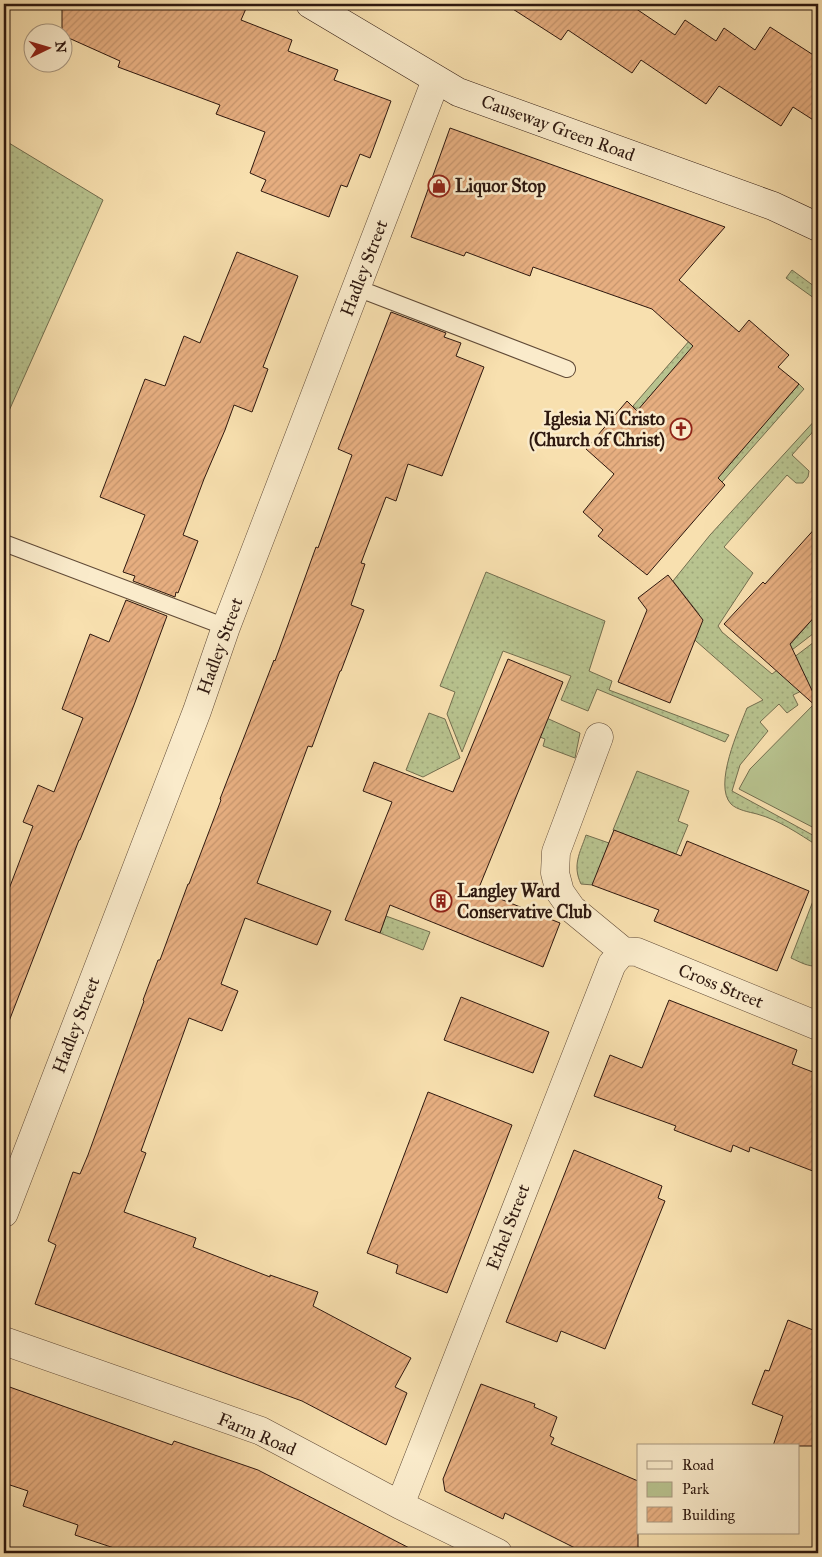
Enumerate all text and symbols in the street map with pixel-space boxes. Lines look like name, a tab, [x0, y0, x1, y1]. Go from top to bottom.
north arrow	[22, 22, 72, 72]
text: N	[51, 40, 69, 54]
street label: Causeway Green Road	[478, 90, 638, 166]
shop icon: Liquor Stop	[427, 174, 451, 198]
place label: Liquor Stop	[455, 175, 546, 198]
street label: Hadley Street	[336, 216, 393, 319]
place label: Iglesia Ni Cristo (Church of Christ)	[529, 408, 665, 452]
church icon: Iglesia Ni Cristo (Church of Christ)	[669, 417, 693, 441]
street label: Hadley Street	[192, 594, 248, 697]
place label: Langley Ward Conservative Club	[457, 880, 592, 923]
building icon: Langley Ward Conservative Club	[429, 889, 453, 913]
street label: Cross Street	[675, 959, 767, 1013]
street label: Hadley Street	[48, 973, 105, 1076]
street label: Ethel Street	[482, 1180, 535, 1273]
street label: Farm Road	[214, 1408, 300, 1460]
legend	[637, 1444, 800, 1534]
text: Road	[682, 1456, 714, 1474]
text: Park	[682, 1480, 709, 1498]
text: Building	[682, 1506, 736, 1524]

